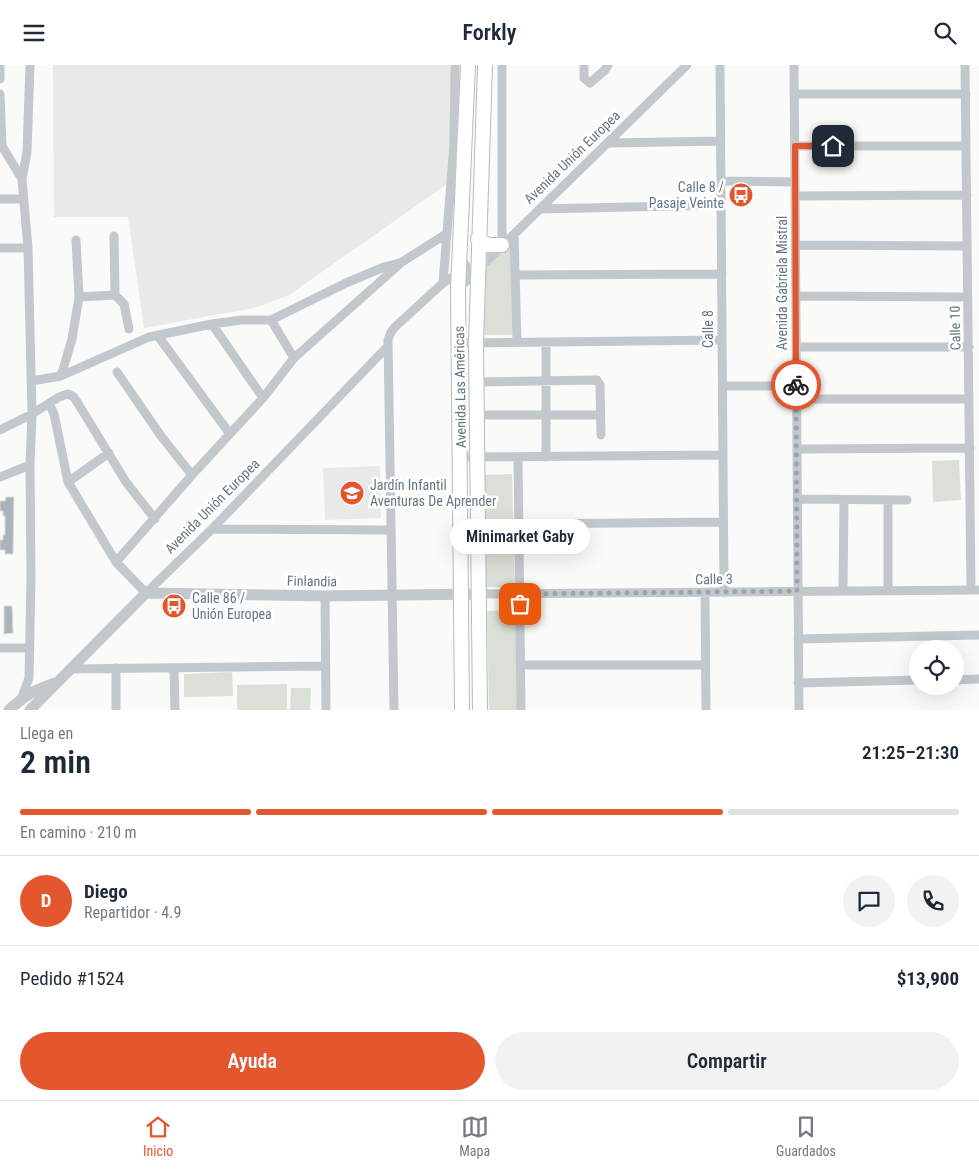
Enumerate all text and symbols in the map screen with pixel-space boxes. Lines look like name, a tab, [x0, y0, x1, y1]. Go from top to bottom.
icon: menu	[20, 19, 48, 47]
icon: search	[931, 19, 959, 47]
text: Forkly	[463, 20, 516, 45]
street label: Avenida Unión Europea	[521, 107, 623, 207]
pin	[812, 125, 854, 167]
icon: home	[819, 132, 847, 160]
place label: Calle 8 / Pasaje Veinte	[649, 179, 724, 211]
bus stop icon: Calle 8 / Pasaje Veinte	[728, 182, 754, 208]
street label: Avenida Gabriela Mistral	[774, 216, 790, 350]
street label: Calle 10	[947, 305, 963, 350]
street label: Calle 8	[700, 310, 716, 348]
street label: Avenida Las Américas	[451, 326, 469, 448]
courier	[771, 360, 821, 410]
icon: bike	[782, 371, 810, 399]
street label: Avenida Unión Europea	[161, 455, 263, 557]
place label: Jardín Infantil Aventuras De Aprender	[370, 477, 496, 509]
school or university icon: Jardín Infantil Aventuras De Aprender	[339, 480, 365, 506]
callout: Minimarket Gaby	[450, 519, 590, 554]
text: Minimarket Gaby	[466, 527, 574, 546]
street label: Calle 3	[695, 571, 733, 587]
street label: Finlandia	[287, 573, 337, 589]
pin	[499, 583, 541, 625]
place label: Calle 86 / Unión Europea	[192, 590, 272, 622]
icon: bag	[506, 590, 534, 618]
bus stop icon: Calle 86 / Unión Europea	[161, 593, 187, 619]
map controls	[909, 640, 964, 695]
button: locate	[909, 640, 964, 695]
text: Llega en	[20, 724, 73, 743]
text: 21:25–21:30	[862, 741, 959, 764]
text: 2 min	[20, 743, 91, 781]
text: En camino · 210 m	[20, 823, 137, 842]
button: chat	[843, 875, 895, 927]
button: phone	[907, 875, 959, 927]
text: Diego	[84, 880, 128, 903]
text: D	[41, 889, 51, 912]
text: Repartidor · 4.9	[84, 903, 181, 922]
text: Pedido #1524	[20, 967, 124, 990]
text: $13,900	[897, 967, 959, 990]
button: Ayuda	[20, 1032, 485, 1090]
button: Compartir	[495, 1032, 959, 1090]
tab: Inicio	[143, 1113, 173, 1159]
tab: Mapa	[459, 1113, 490, 1159]
tab: Guardados	[776, 1113, 836, 1159]

